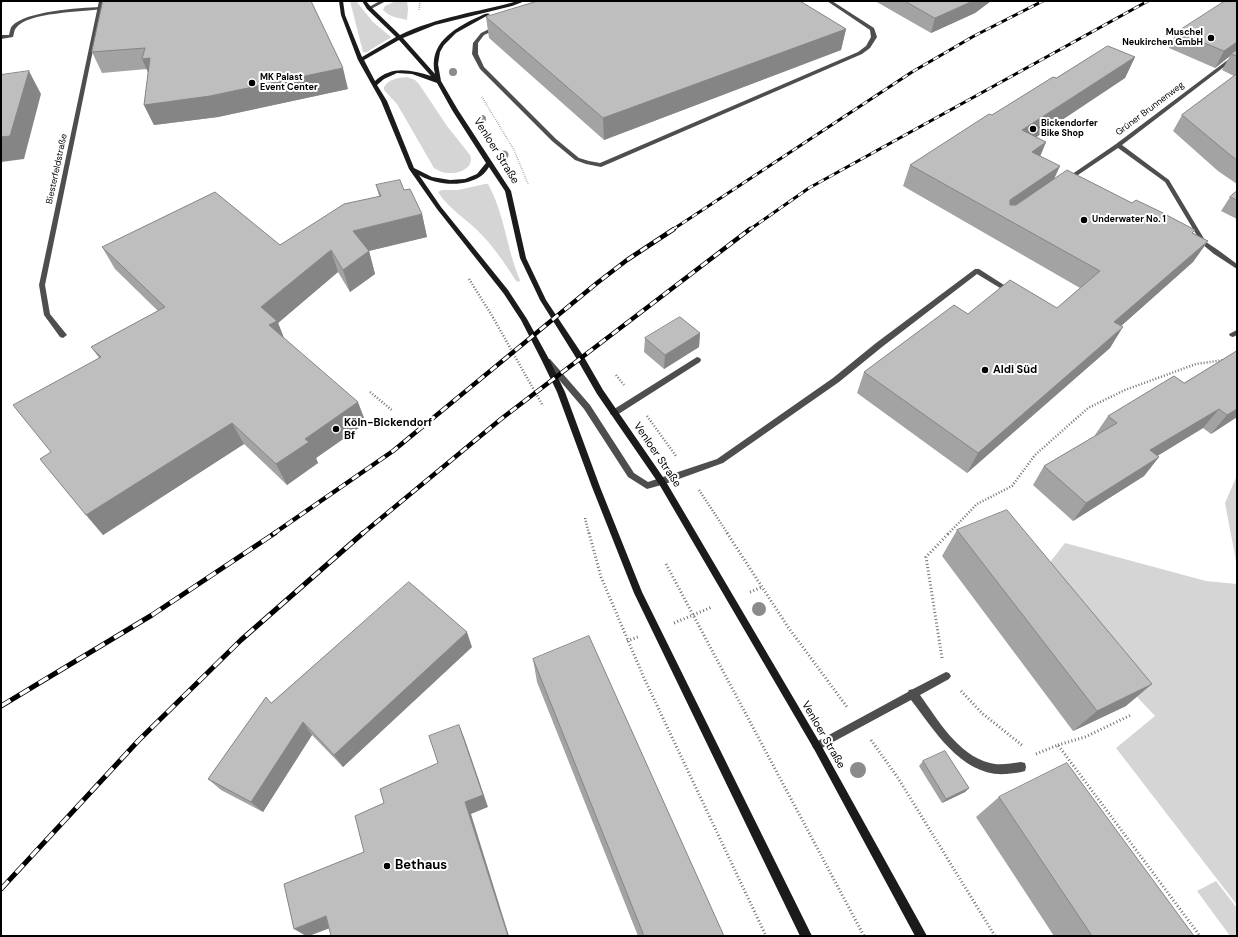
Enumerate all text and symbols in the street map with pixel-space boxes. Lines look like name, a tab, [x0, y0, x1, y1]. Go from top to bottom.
place label: Muschel Neukirchen GmbH	[1122, 28, 1203, 49]
marker: Muschel Neukirchen GmbH	[1206, 33, 1216, 43]
place label: MK Palast Event Center	[260, 73, 318, 94]
marker: MK Palast Event Center	[247, 78, 257, 88]
street label: Grüner Brunnenweg	[1114, 80, 1186, 138]
street label: Venloer Straße	[470, 115, 522, 187]
place label: Bickendorfer Bike Shop	[1041, 119, 1098, 140]
marker: Bickendorfer Bike Shop	[1028, 124, 1038, 134]
street label: Biesterfeldstraße	[44, 133, 70, 205]
marker: Underwater No. 1	[1079, 215, 1089, 225]
place label: Underwater No. 1	[1092, 215, 1166, 225]
place label: Aldi Süd	[993, 363, 1037, 377]
marker: Aldi Süd	[980, 365, 990, 375]
place label: Köln-Bickendorf Bf	[344, 416, 432, 442]
street label: Venloer Straße	[630, 420, 684, 490]
marker: Köln-Bickendorf Bf	[331, 424, 341, 434]
street label: Venloer Straße	[798, 699, 848, 771]
place label: Bethaus	[395, 858, 447, 874]
marker: Bethaus	[382, 861, 392, 871]

